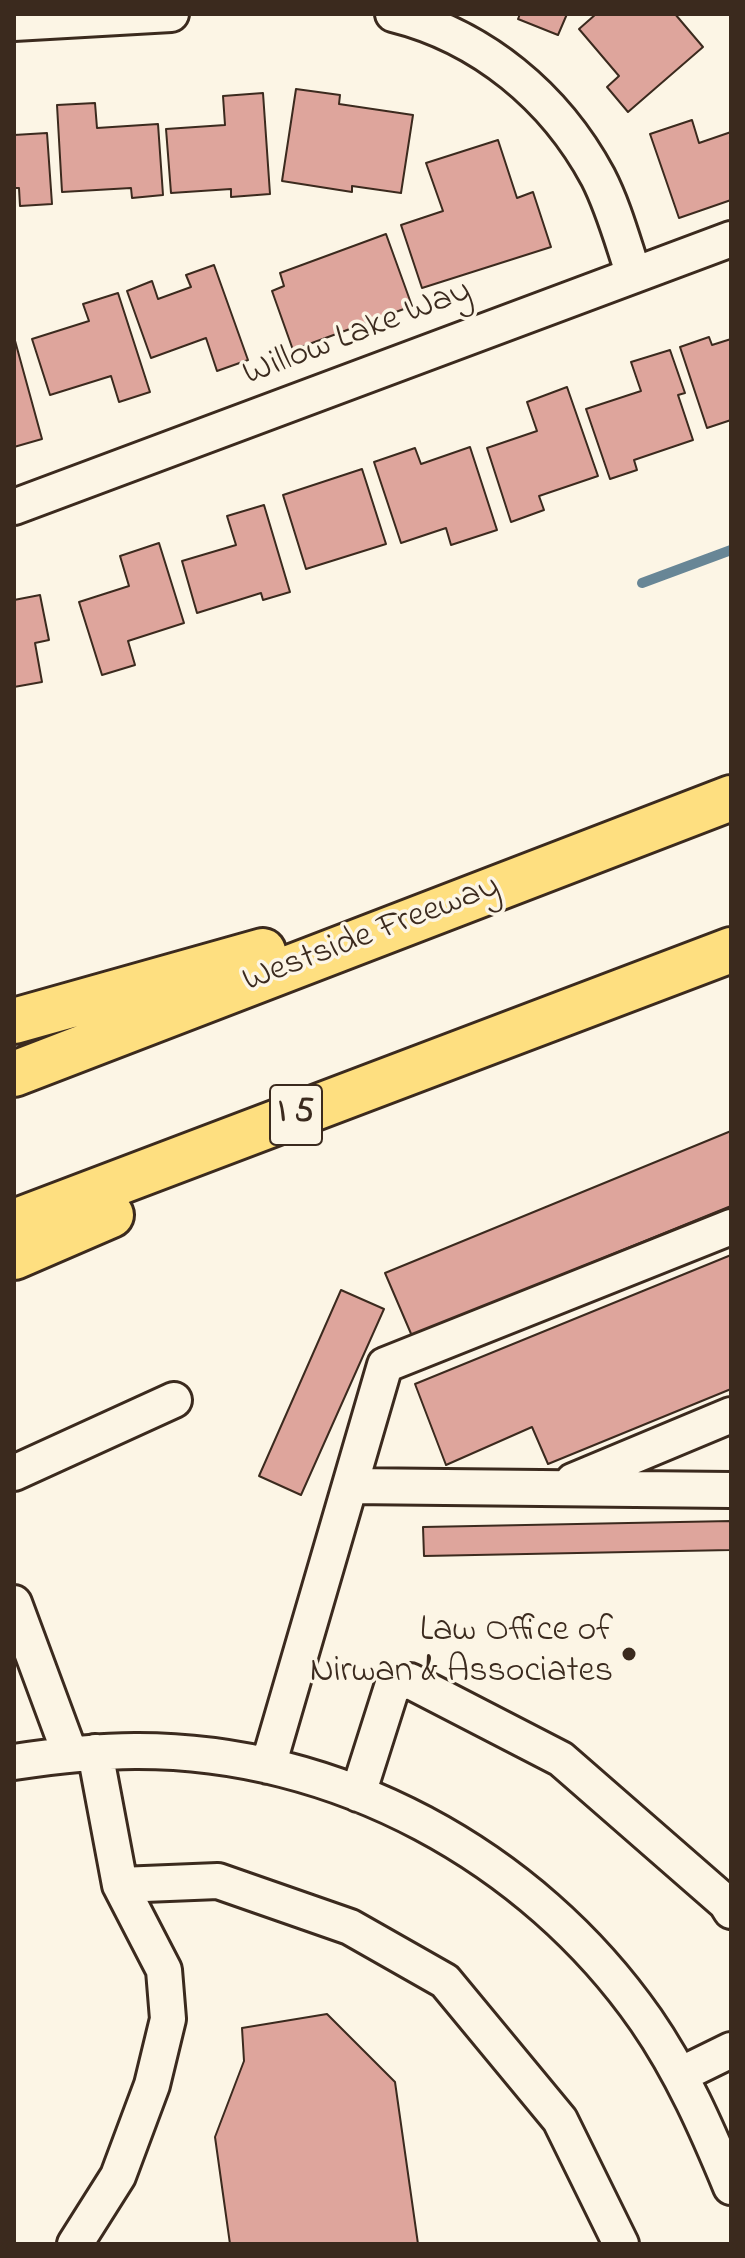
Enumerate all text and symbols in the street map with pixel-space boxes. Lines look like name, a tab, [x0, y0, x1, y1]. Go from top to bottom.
street label: Willow Lake Way	[238, 272, 478, 398]
street label: Westside Freeway	[238, 867, 506, 1005]
road number: I 5	[270, 1085, 322, 1145]
place label: Law Office of Nirwan & Associates	[310, 1611, 613, 1696]
marker: Law Office of Nirwan & Associates	[620, 1645, 638, 1663]

